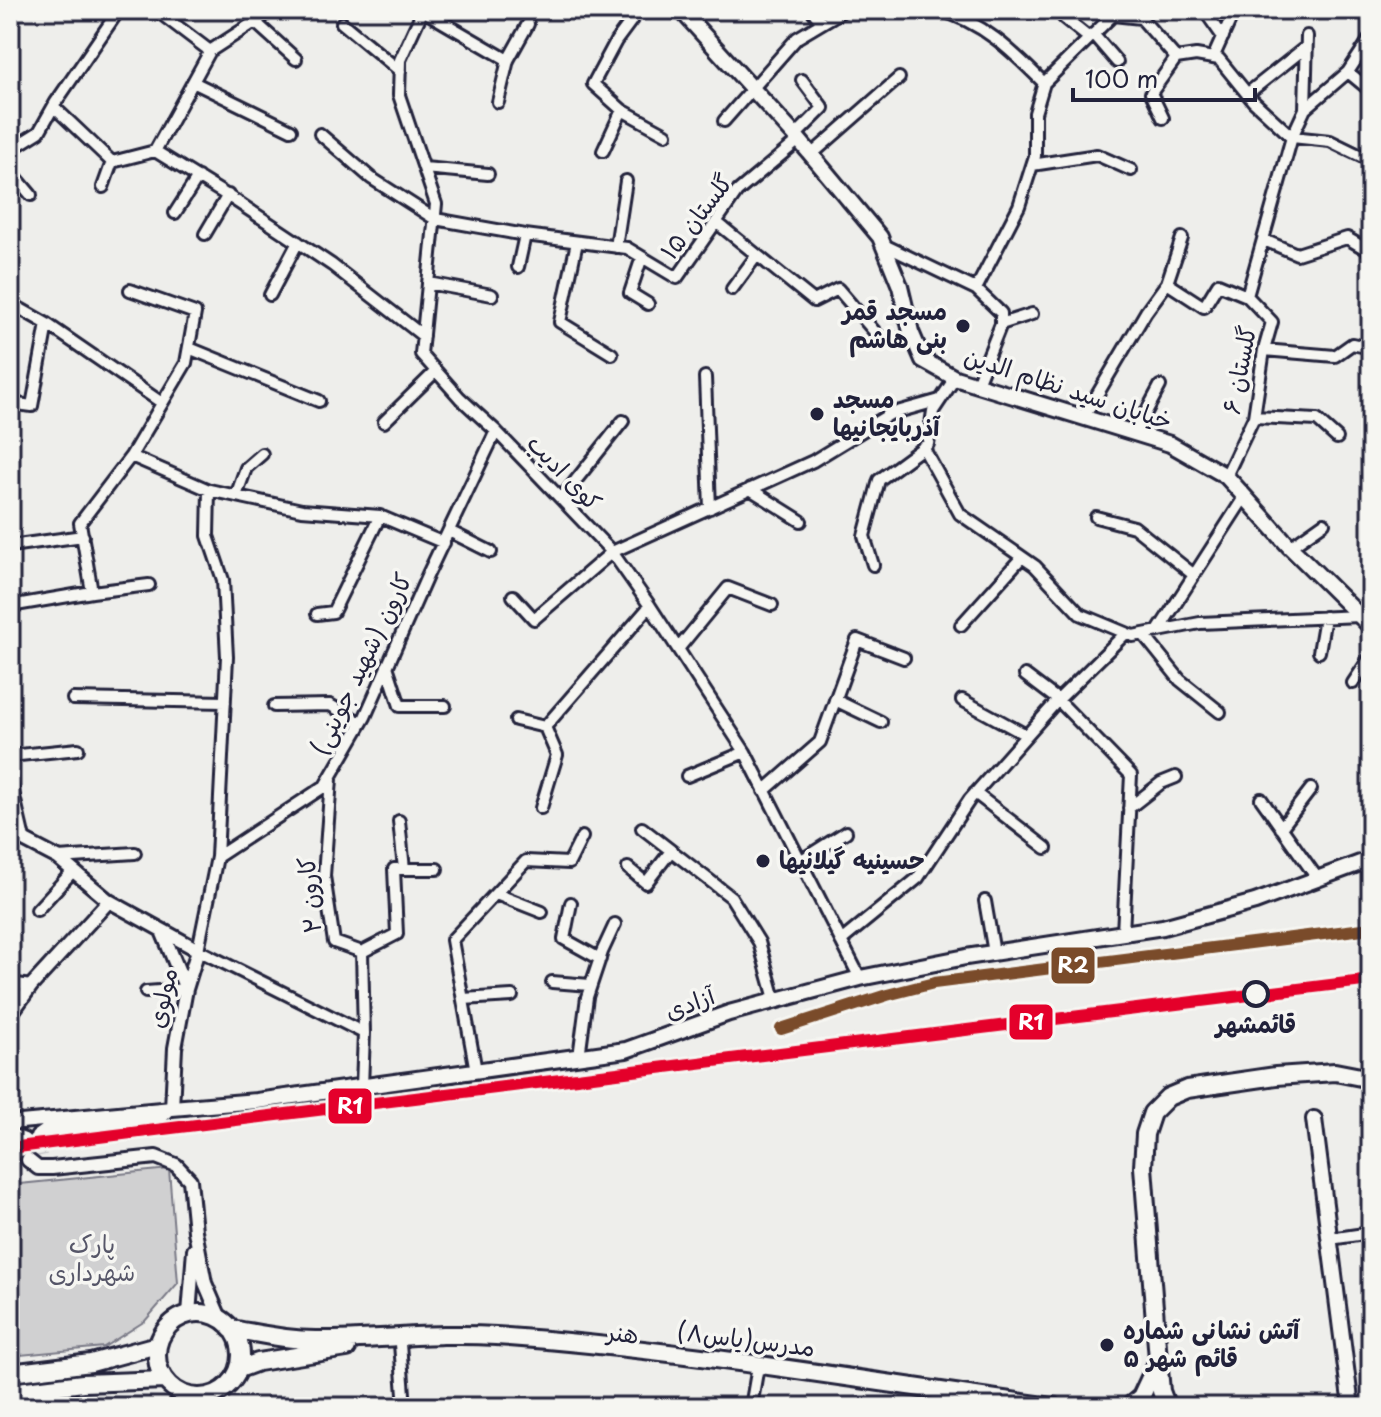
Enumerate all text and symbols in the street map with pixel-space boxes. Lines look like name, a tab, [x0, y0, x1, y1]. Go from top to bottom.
scale bar	[1073, 52, 1255, 102]
text: 100 m	[1085, 60, 1158, 96]
street label: گلستان ۱۵	[650, 165, 740, 266]
place label: مسجد قمر بنی هاشم	[840, 292, 947, 358]
marker: مسجد قمر بنی هاشم	[954, 317, 972, 335]
street label: گلستان ۶	[1212, 322, 1264, 417]
street label: خیابان سید نظام الدین	[959, 337, 1177, 440]
place label: مسجد آذربایجانیها	[833, 380, 941, 444]
marker: مسجد آذربایجانیها	[808, 405, 826, 423]
street label: کوی ادیب	[520, 425, 611, 518]
street label: کارون (شهید جوینی)	[300, 566, 420, 760]
place label: حسینیه گیلانیها	[779, 841, 925, 877]
marker: حسینیه گیلانیها	[754, 852, 772, 870]
street label: کارون ۲	[287, 855, 329, 935]
line badge: R2	[1050, 946, 1096, 985]
text: R2	[1057, 947, 1089, 980]
street label: مولوی	[137, 964, 185, 1031]
street label: آزادی	[659, 976, 720, 1028]
marker: قائمشهر	[1243, 981, 1269, 1007]
line badge: R1	[1008, 1003, 1054, 1041]
text: R1	[1018, 1004, 1044, 1037]
place label: قائمشهر	[1214, 1005, 1296, 1041]
line badge: R1	[327, 1087, 373, 1125]
text: R1	[337, 1088, 363, 1121]
park label: پارک شهرداری	[49, 1225, 135, 1289]
place label: آتش نشانی شماره ۵ قائم شهر	[1123, 1311, 1301, 1377]
street label: هنر	[604, 1312, 641, 1352]
street label: مدرس(یاس۸)	[675, 1312, 817, 1364]
marker: آتش نشانی شماره ۵ قائم شهر	[1098, 1336, 1116, 1354]

